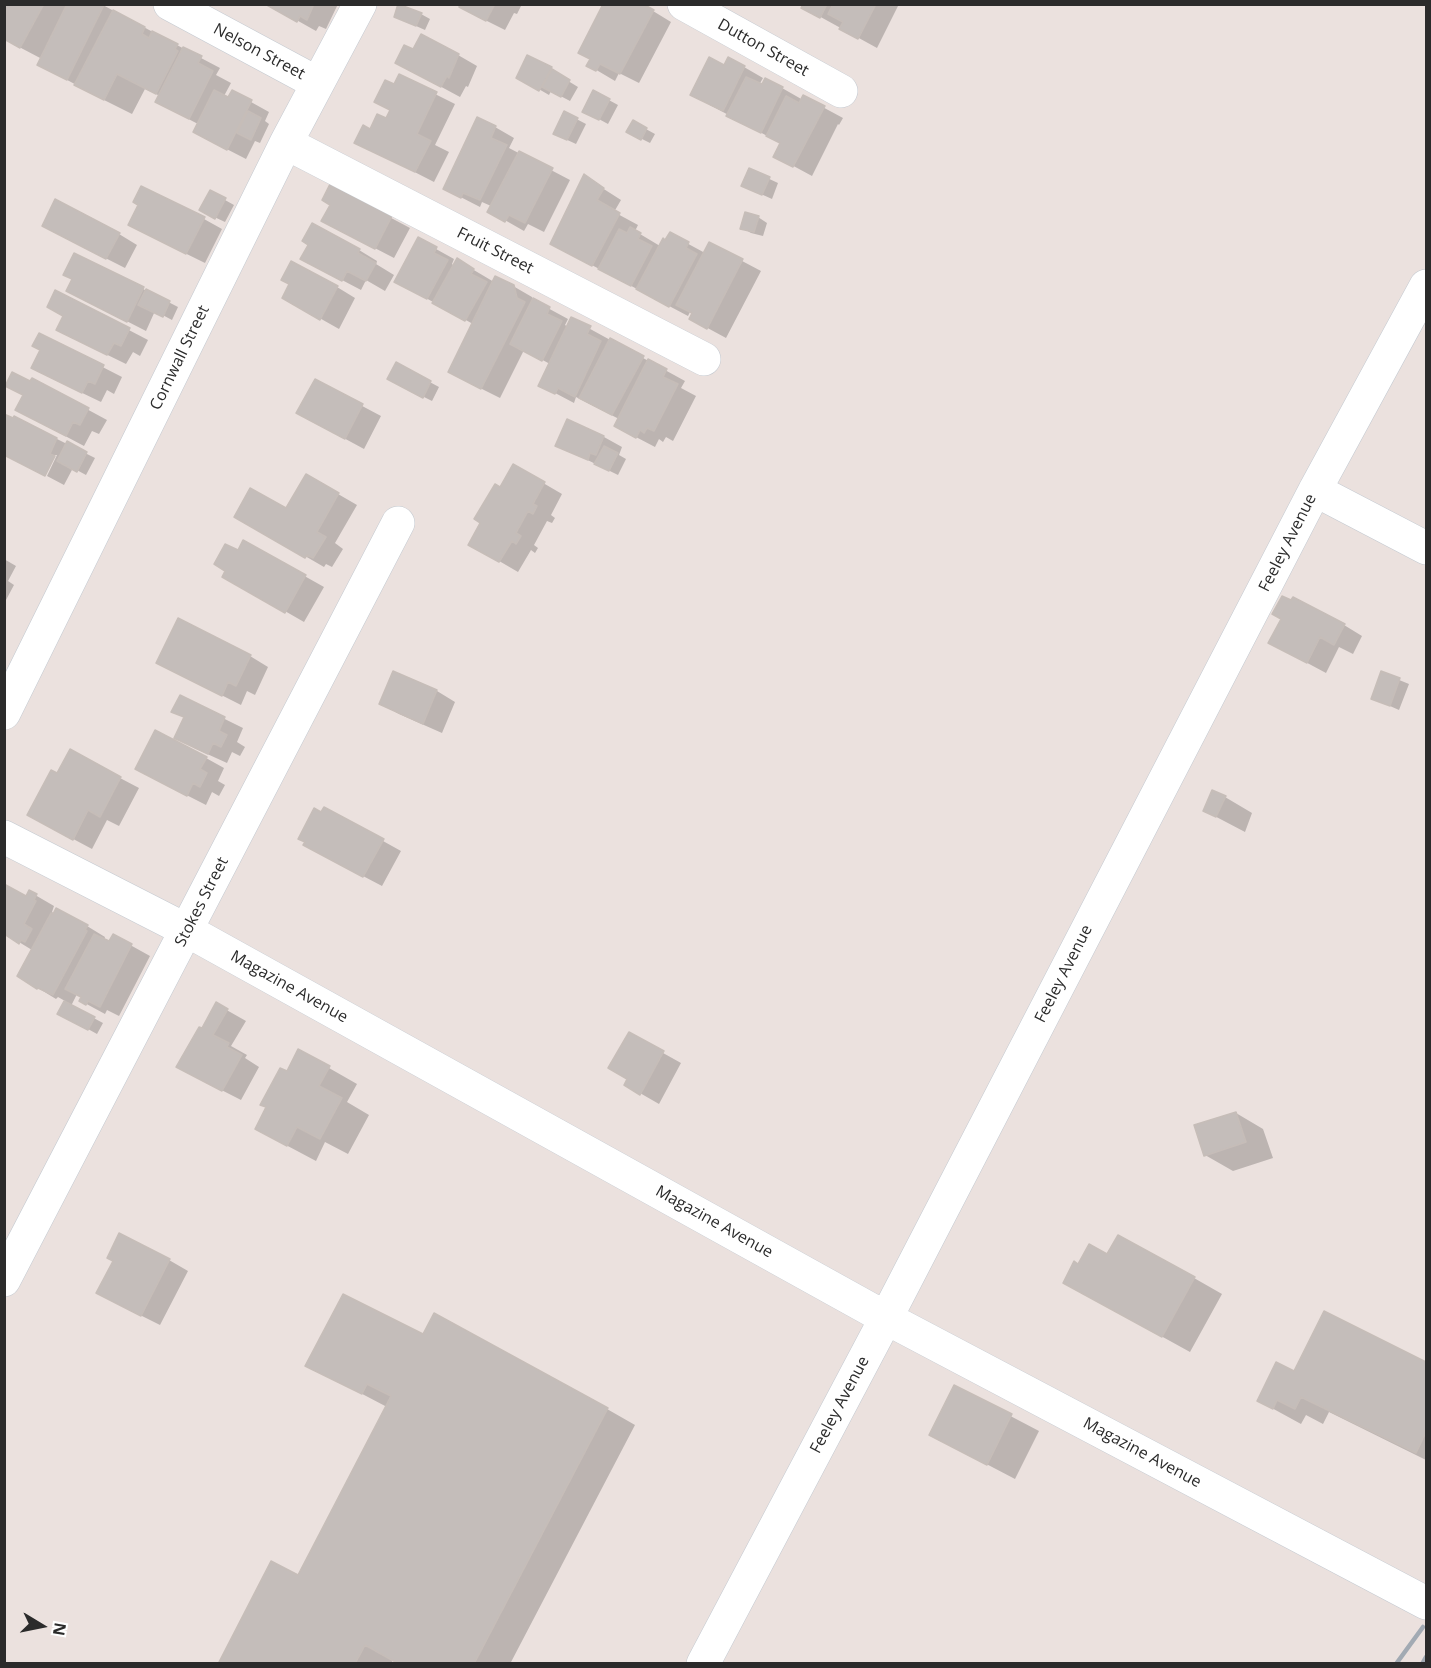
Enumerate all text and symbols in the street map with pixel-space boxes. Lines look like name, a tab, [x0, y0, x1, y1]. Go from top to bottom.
street label: Dutton Street	[714, 15, 812, 81]
street label: Nelson Street	[210, 20, 308, 84]
street label: Fruit Street	[454, 224, 536, 278]
street label: Cornwall Street	[146, 302, 214, 414]
street label: Feeley Avenue	[1255, 491, 1321, 595]
street label: Stokes Street	[171, 854, 233, 950]
street label: Feeley Avenue	[1031, 922, 1097, 1026]
street label: Magazine Avenue	[227, 947, 351, 1027]
street label: Magazine Avenue	[652, 1182, 776, 1262]
street label: Feeley Avenue	[806, 1353, 874, 1457]
street label: Magazine Avenue	[1080, 1414, 1204, 1492]
north arrow	[12, 1596, 72, 1656]
text: N	[48, 1621, 72, 1637]

